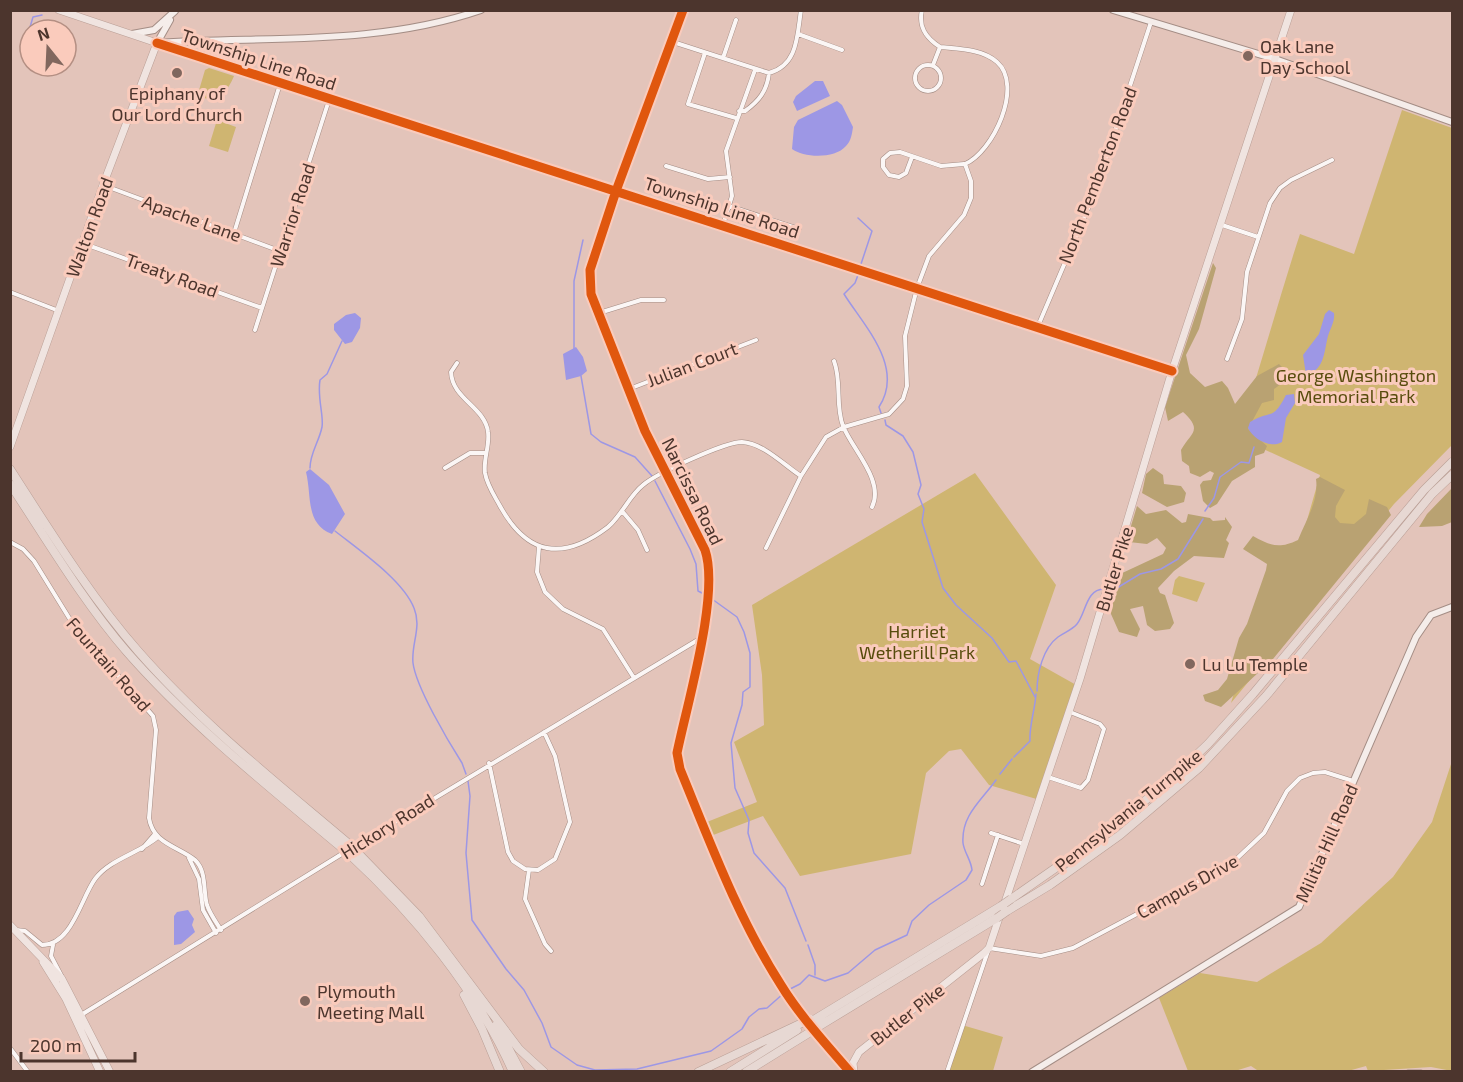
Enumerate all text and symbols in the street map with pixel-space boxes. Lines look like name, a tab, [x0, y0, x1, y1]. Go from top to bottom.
north arrow	[18, 18, 78, 78]
text: N	[35, 22, 52, 44]
street label: Township Line Road	[179, 24, 339, 94]
place label: Oak Lane Day School	[1260, 35, 1351, 78]
marker: Oak Lane Day School	[1241, 49, 1255, 63]
marker: Epiphany of Our Lord Church	[170, 66, 184, 80]
place label: Epiphany of Our Lord Church	[111, 82, 243, 125]
street label: North Pemberton Road	[1053, 84, 1141, 266]
street label: Warrior Road	[265, 160, 319, 270]
street label: Township Line Road	[642, 172, 802, 242]
street label: Walton Road	[61, 174, 117, 280]
street label: Apache Lane	[140, 190, 244, 246]
street label: Treaty Road	[123, 248, 221, 302]
street label: Julian Court	[644, 337, 741, 391]
park label: George Washington Memorial Park	[1276, 364, 1436, 407]
street label: Narcissa Road	[658, 434, 728, 548]
street label: Butler Pike	[1091, 524, 1137, 614]
street label: Fountain Road	[62, 612, 156, 716]
park label: Harriet Wetherill Park	[859, 620, 975, 663]
place label: Lu Lu Temple	[1202, 653, 1308, 675]
marker: Lu Lu Temple	[1183, 657, 1197, 671]
street label: Pennsylvania Turnpike	[1050, 744, 1206, 876]
street label: Militia Hill Road	[1290, 780, 1362, 906]
street label: Hickory Road	[336, 789, 438, 863]
street label: Campus Drive	[1132, 849, 1242, 923]
street label: Butler Pike	[866, 978, 948, 1050]
place label: Plymouth Meeting Mall	[317, 980, 425, 1023]
marker: Plymouth Meeting Mall	[298, 994, 312, 1008]
scale bar	[21, 1025, 135, 1063]
text: 200 m	[30, 1034, 82, 1056]

